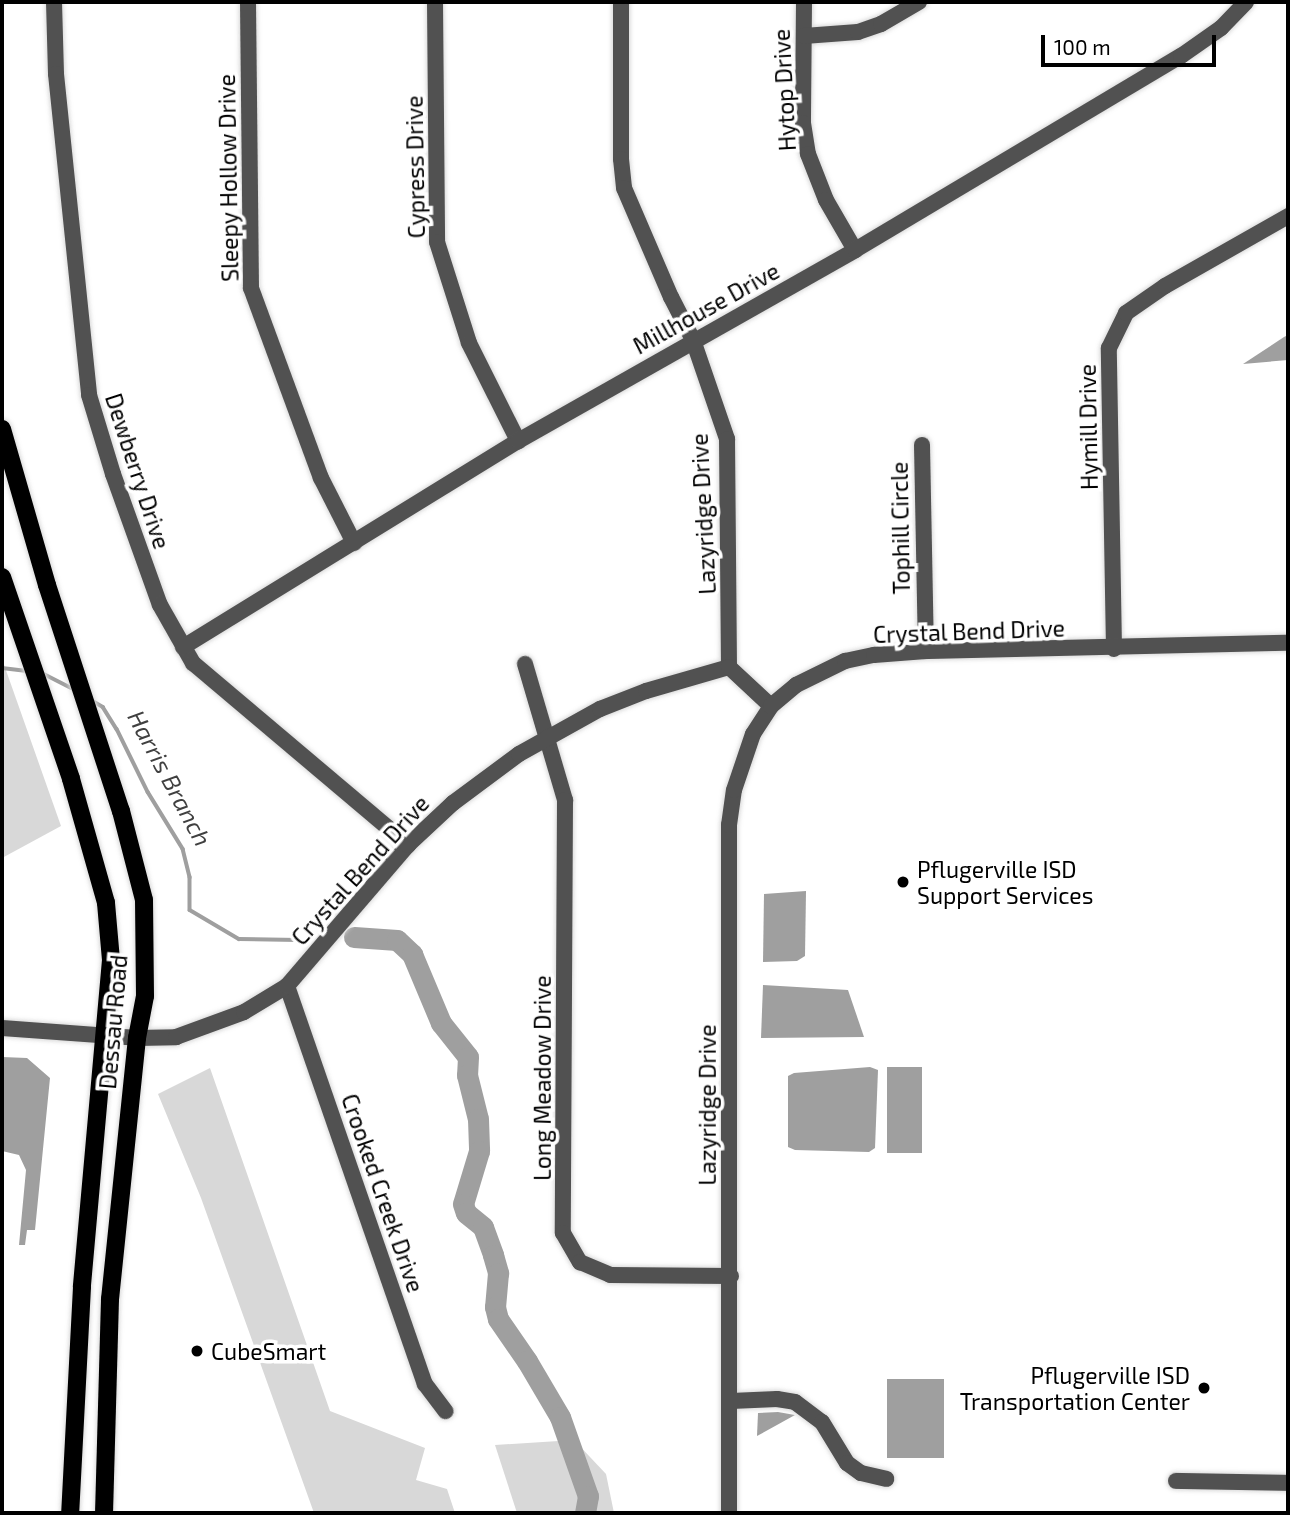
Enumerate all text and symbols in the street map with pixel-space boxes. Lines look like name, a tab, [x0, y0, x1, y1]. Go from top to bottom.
scale bar	[1045, 21, 1220, 65]
street label: Hytop Drive	[767, 28, 801, 152]
text: 100 m	[1054, 34, 1111, 59]
street label: Sleepy Hollow Drive	[212, 73, 244, 283]
street label: Cypress Drive	[400, 95, 430, 239]
street label: Millhouse Drive	[628, 256, 784, 360]
street label: Hymill Drive	[1073, 363, 1103, 491]
street label: Dewberry Drive	[100, 390, 176, 552]
street label: Lazyridge Drive	[685, 433, 721, 595]
street label: Tophill Circle	[885, 461, 915, 595]
street label: Crystal Bend Drive	[872, 614, 1066, 648]
water label: Harris Branch	[122, 705, 218, 851]
street label: Crystal Bend Drive	[285, 789, 435, 951]
place label: Pflugerville ISD Support Services	[917, 855, 1093, 909]
marker: Pflugerville ISD Support Services	[895, 874, 911, 890]
street label: Dessau Road	[93, 954, 133, 1090]
street label: Long Meadow Drive	[528, 975, 556, 1181]
street label: Lazyridge Drive	[693, 1024, 721, 1186]
street label: Crooked Creek Drive	[336, 1090, 430, 1296]
place label: CubeSmart	[211, 1337, 326, 1365]
marker: CubeSmart	[189, 1343, 205, 1359]
place label: Pflugerville ISD Transportation Center	[960, 1361, 1190, 1415]
marker: Pflugerville ISD Transportation Center	[1196, 1380, 1212, 1396]

